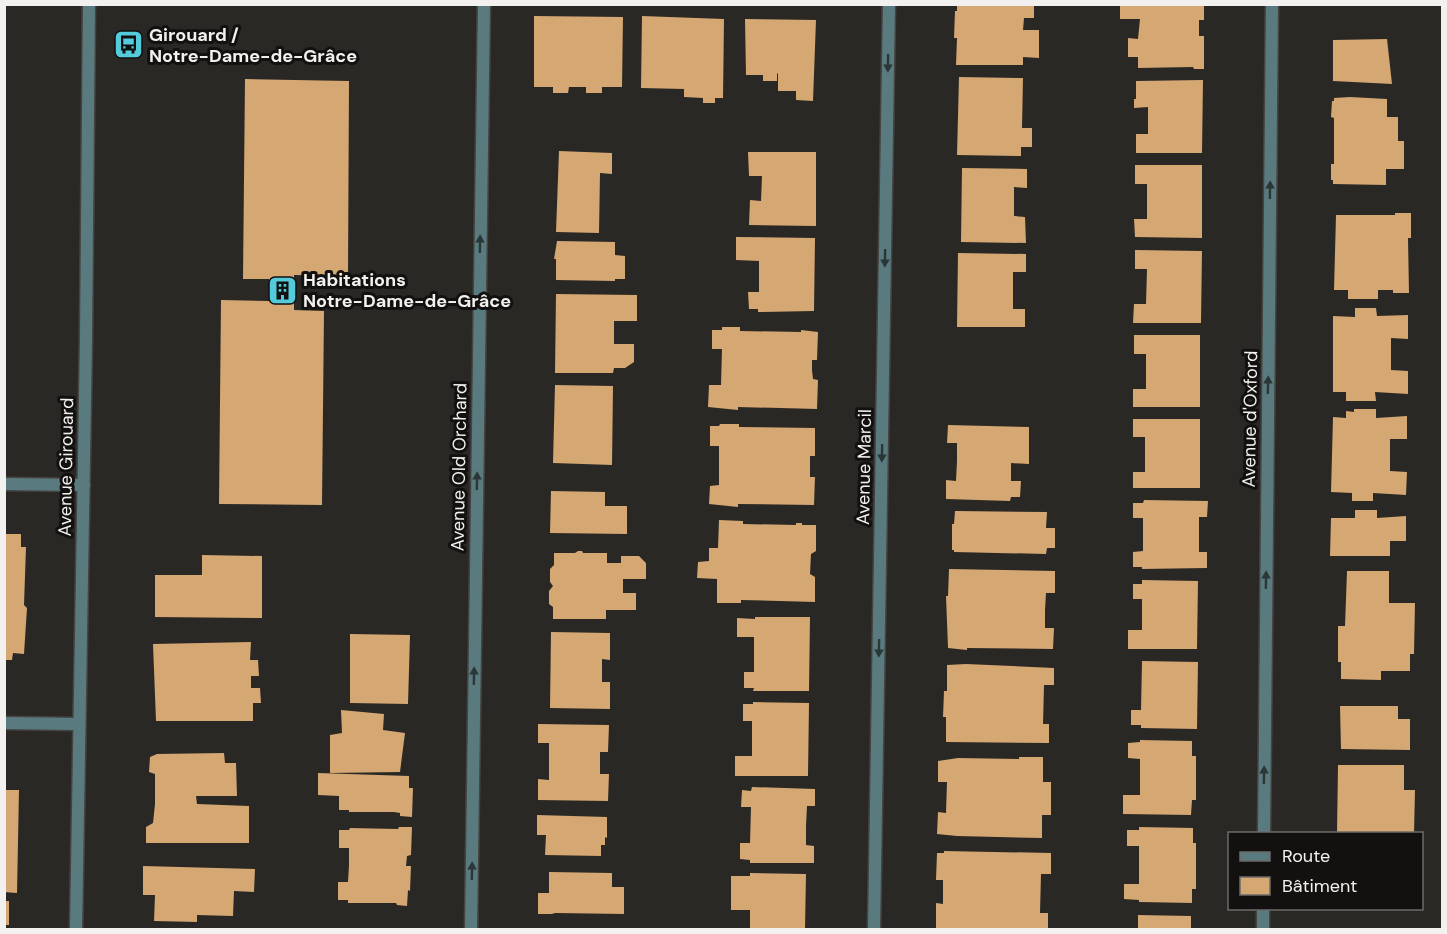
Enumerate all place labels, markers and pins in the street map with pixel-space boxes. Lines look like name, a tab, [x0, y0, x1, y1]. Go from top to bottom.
place label: Girouard / Notre-Dame-de-Grâce	[149, 23, 357, 68]
bus stop icon: Girouard / Notre-Dame-de-Grâce	[112, 29, 144, 61]
place label: Habitations Notre-Dame-de-Grâce	[303, 268, 511, 313]
building icon: Habitations Notre-Dame-de-Grâce	[266, 274, 298, 306]

